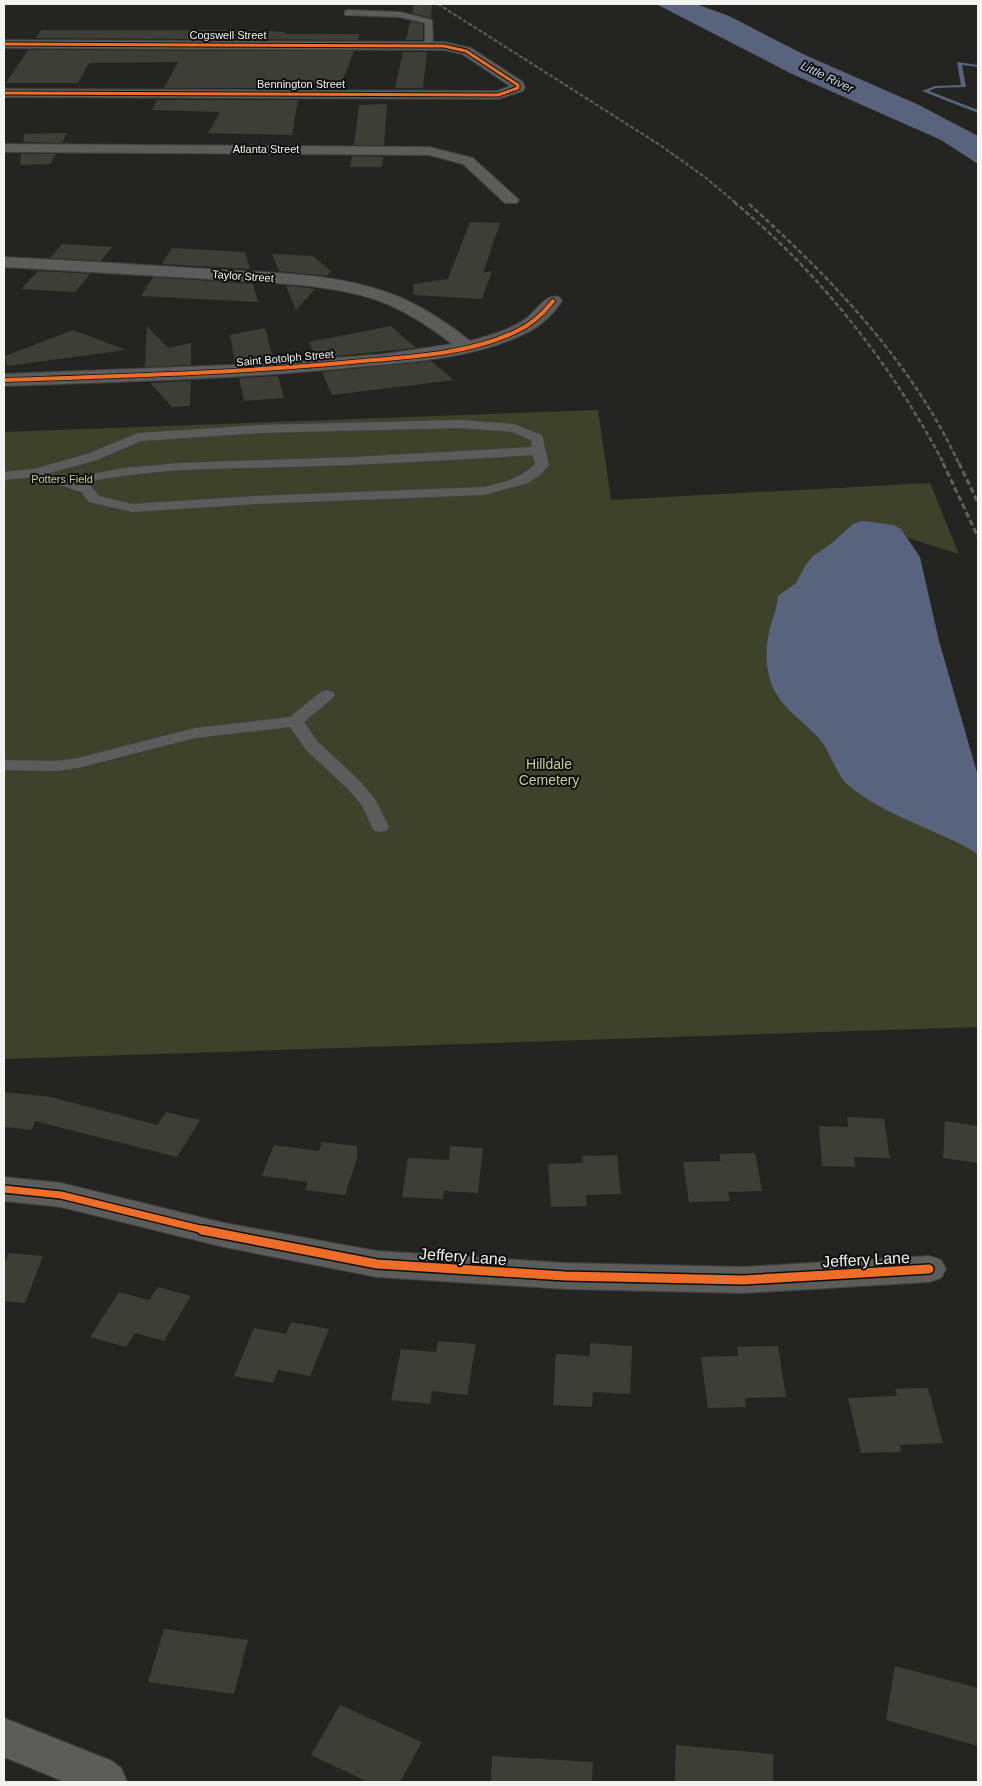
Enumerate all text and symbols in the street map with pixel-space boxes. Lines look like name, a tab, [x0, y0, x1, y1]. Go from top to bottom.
street label: Cogswell Street	[189, 29, 267, 41]
water label: Little River	[798, 58, 856, 96]
street label: Bennington Street	[257, 78, 345, 90]
street label: Atlanta Street	[233, 143, 299, 155]
street label: Taylor Street	[212, 268, 274, 284]
street label: Saint Botolph Street	[236, 348, 334, 368]
park label: Potters Field	[31, 473, 93, 485]
park label: Hilldale Cemetery	[519, 756, 579, 788]
street label: Jeffery Lane	[419, 1245, 507, 1268]
street label: Jeffery Lane	[822, 1249, 910, 1270]

